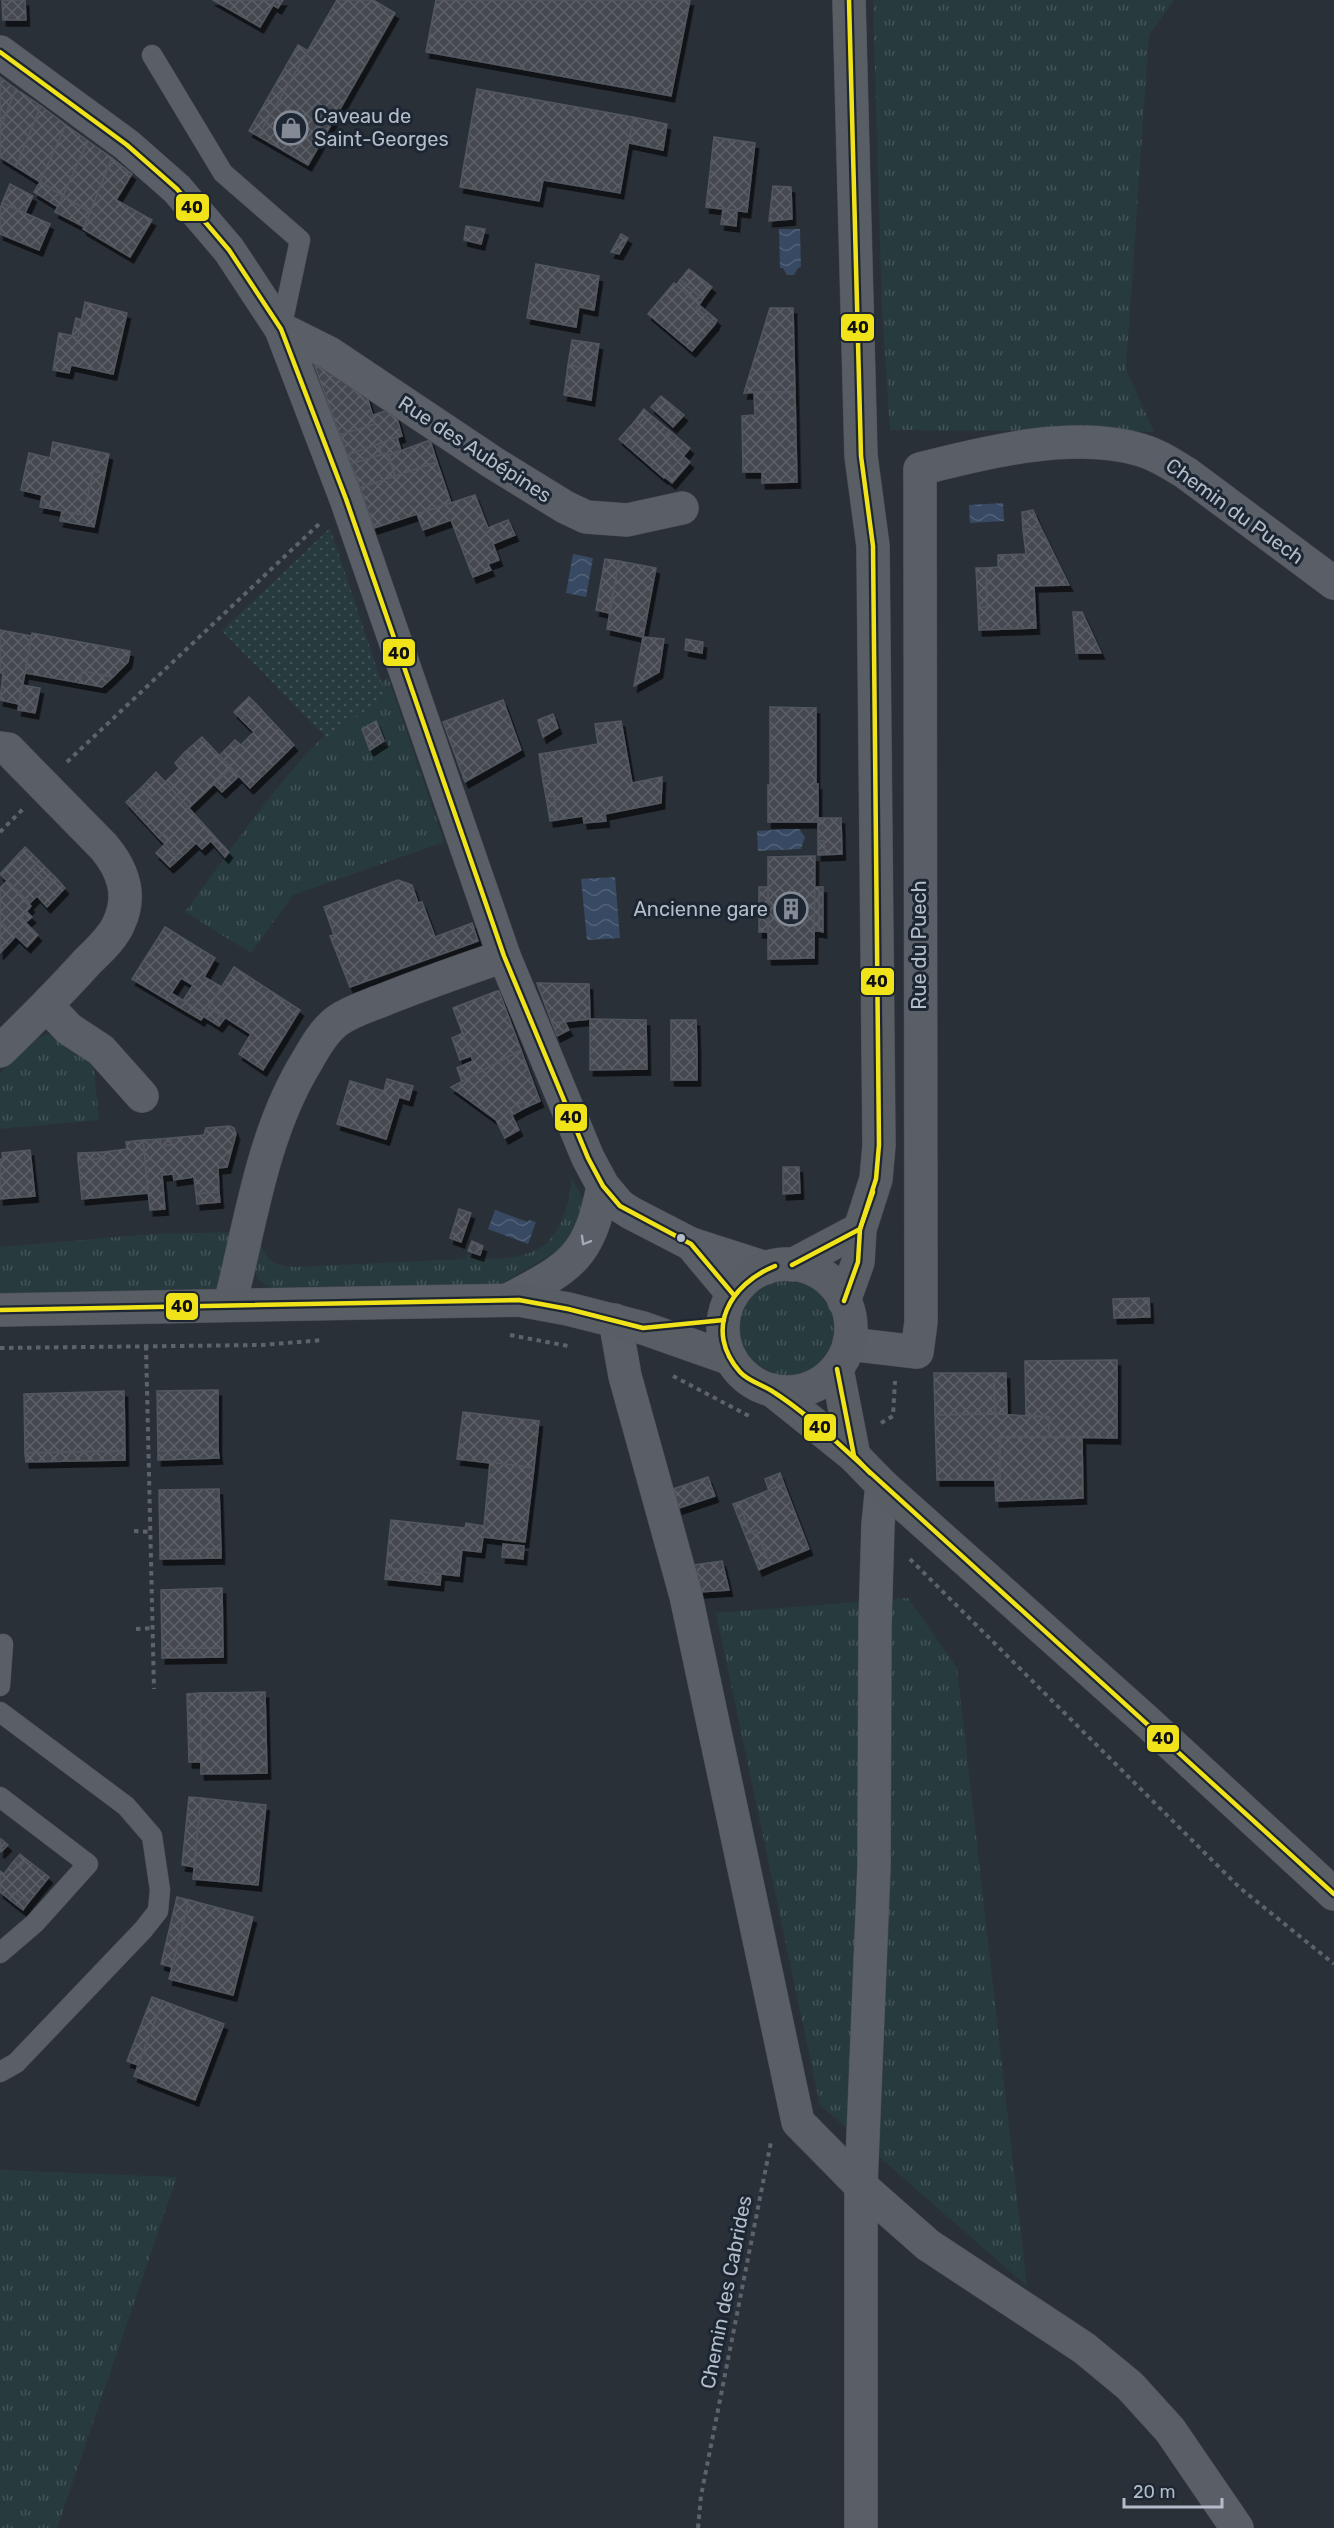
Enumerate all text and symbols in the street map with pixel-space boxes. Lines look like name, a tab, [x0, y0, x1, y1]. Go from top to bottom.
place label: Caveau de Saint-Georges	[314, 104, 449, 151]
shop icon: Caveau de Saint-Georges	[273, 110, 309, 146]
line badge: 40	[175, 193, 210, 222]
text: 40	[181, 198, 203, 217]
line badge: 40	[840, 313, 875, 342]
text: 40	[847, 318, 869, 337]
street label: Rue des Aubépines	[394, 391, 556, 507]
street label: Chemin du Puech	[1161, 453, 1309, 569]
line badge: 40	[382, 638, 416, 667]
text: 40	[388, 644, 410, 663]
street label: Rue du Puech	[907, 880, 931, 1010]
building icon: Ancienne gare	[773, 891, 809, 927]
place label: Ancienne gare	[633, 897, 768, 921]
line badge: 40	[860, 967, 895, 996]
text: 40	[866, 972, 888, 991]
line badge: 40	[554, 1103, 588, 1132]
text: 40	[560, 1108, 582, 1127]
unlabelled marker	[675, 1232, 687, 1244]
one-way arrow	[581, 1235, 593, 1245]
line badge: 40	[165, 1292, 199, 1321]
text: 40	[171, 1297, 193, 1316]
line badge: 40	[803, 1413, 837, 1442]
text: 40	[809, 1418, 831, 1437]
line badge: 40	[1146, 1724, 1180, 1753]
text: 40	[1152, 1729, 1174, 1748]
street label: Chemin des Cabrides	[695, 2193, 757, 2391]
scale bar	[1124, 2471, 1222, 2509]
text: 20 m	[1133, 2481, 1175, 2503]

